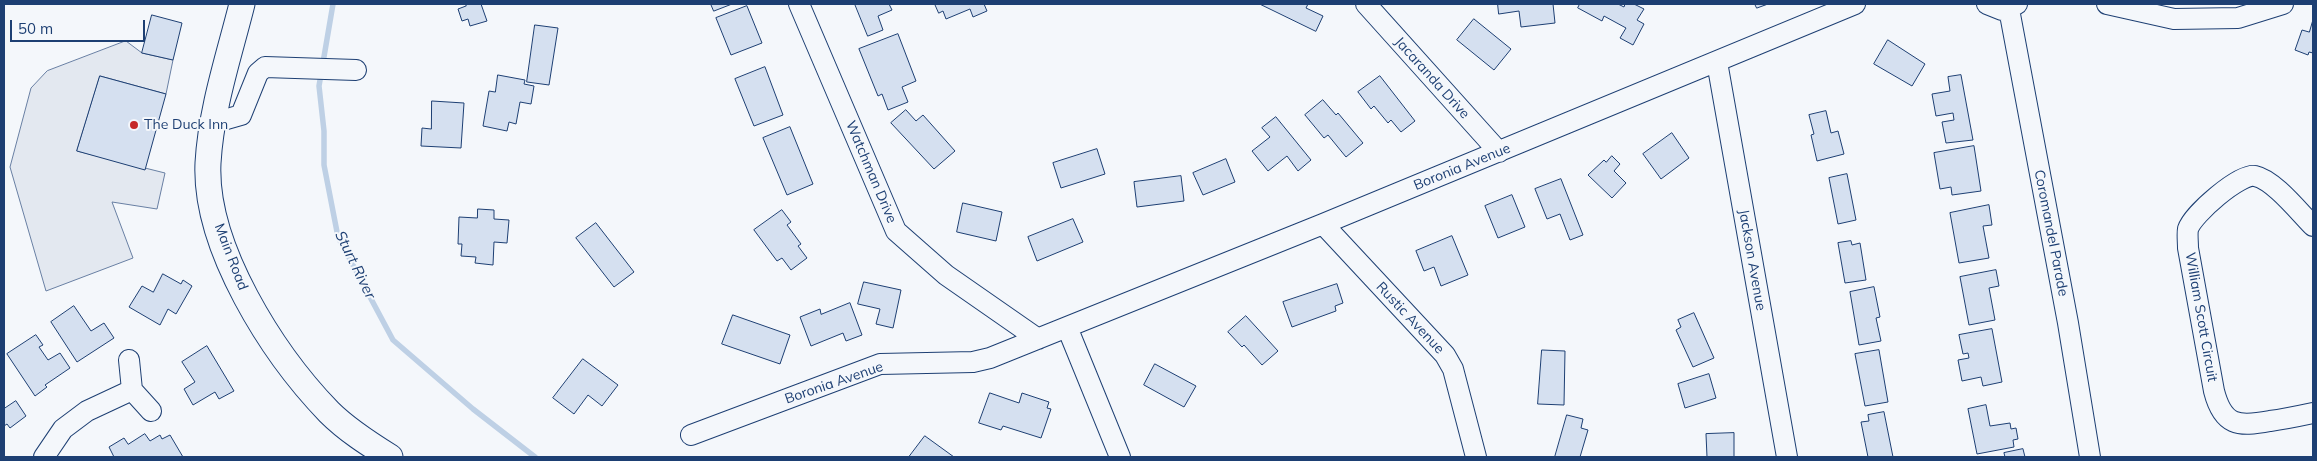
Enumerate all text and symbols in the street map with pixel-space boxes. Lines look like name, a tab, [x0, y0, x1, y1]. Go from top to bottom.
scale bar	[12, 10, 148, 42]
text: 50 m	[18, 19, 53, 38]
street label: Jacaranda Drive	[1391, 34, 1473, 122]
place label: The Duck Inn	[144, 117, 228, 133]
street label: Watchman Drive	[842, 118, 900, 226]
marker: The Duck Inn	[128, 119, 140, 131]
street label: Boronia Avenue	[1411, 140, 1513, 194]
street label: Coromandel Parade	[2030, 168, 2072, 298]
street label: Jackson Avenue	[1735, 208, 1769, 312]
street label: Main Road	[211, 221, 251, 293]
water label: Sturt River	[331, 228, 379, 302]
street label: William Scott Circuit	[2181, 251, 2221, 383]
street label: Rustic Avenue	[1372, 279, 1448, 357]
street label: Boronia Avenue	[783, 358, 885, 408]

